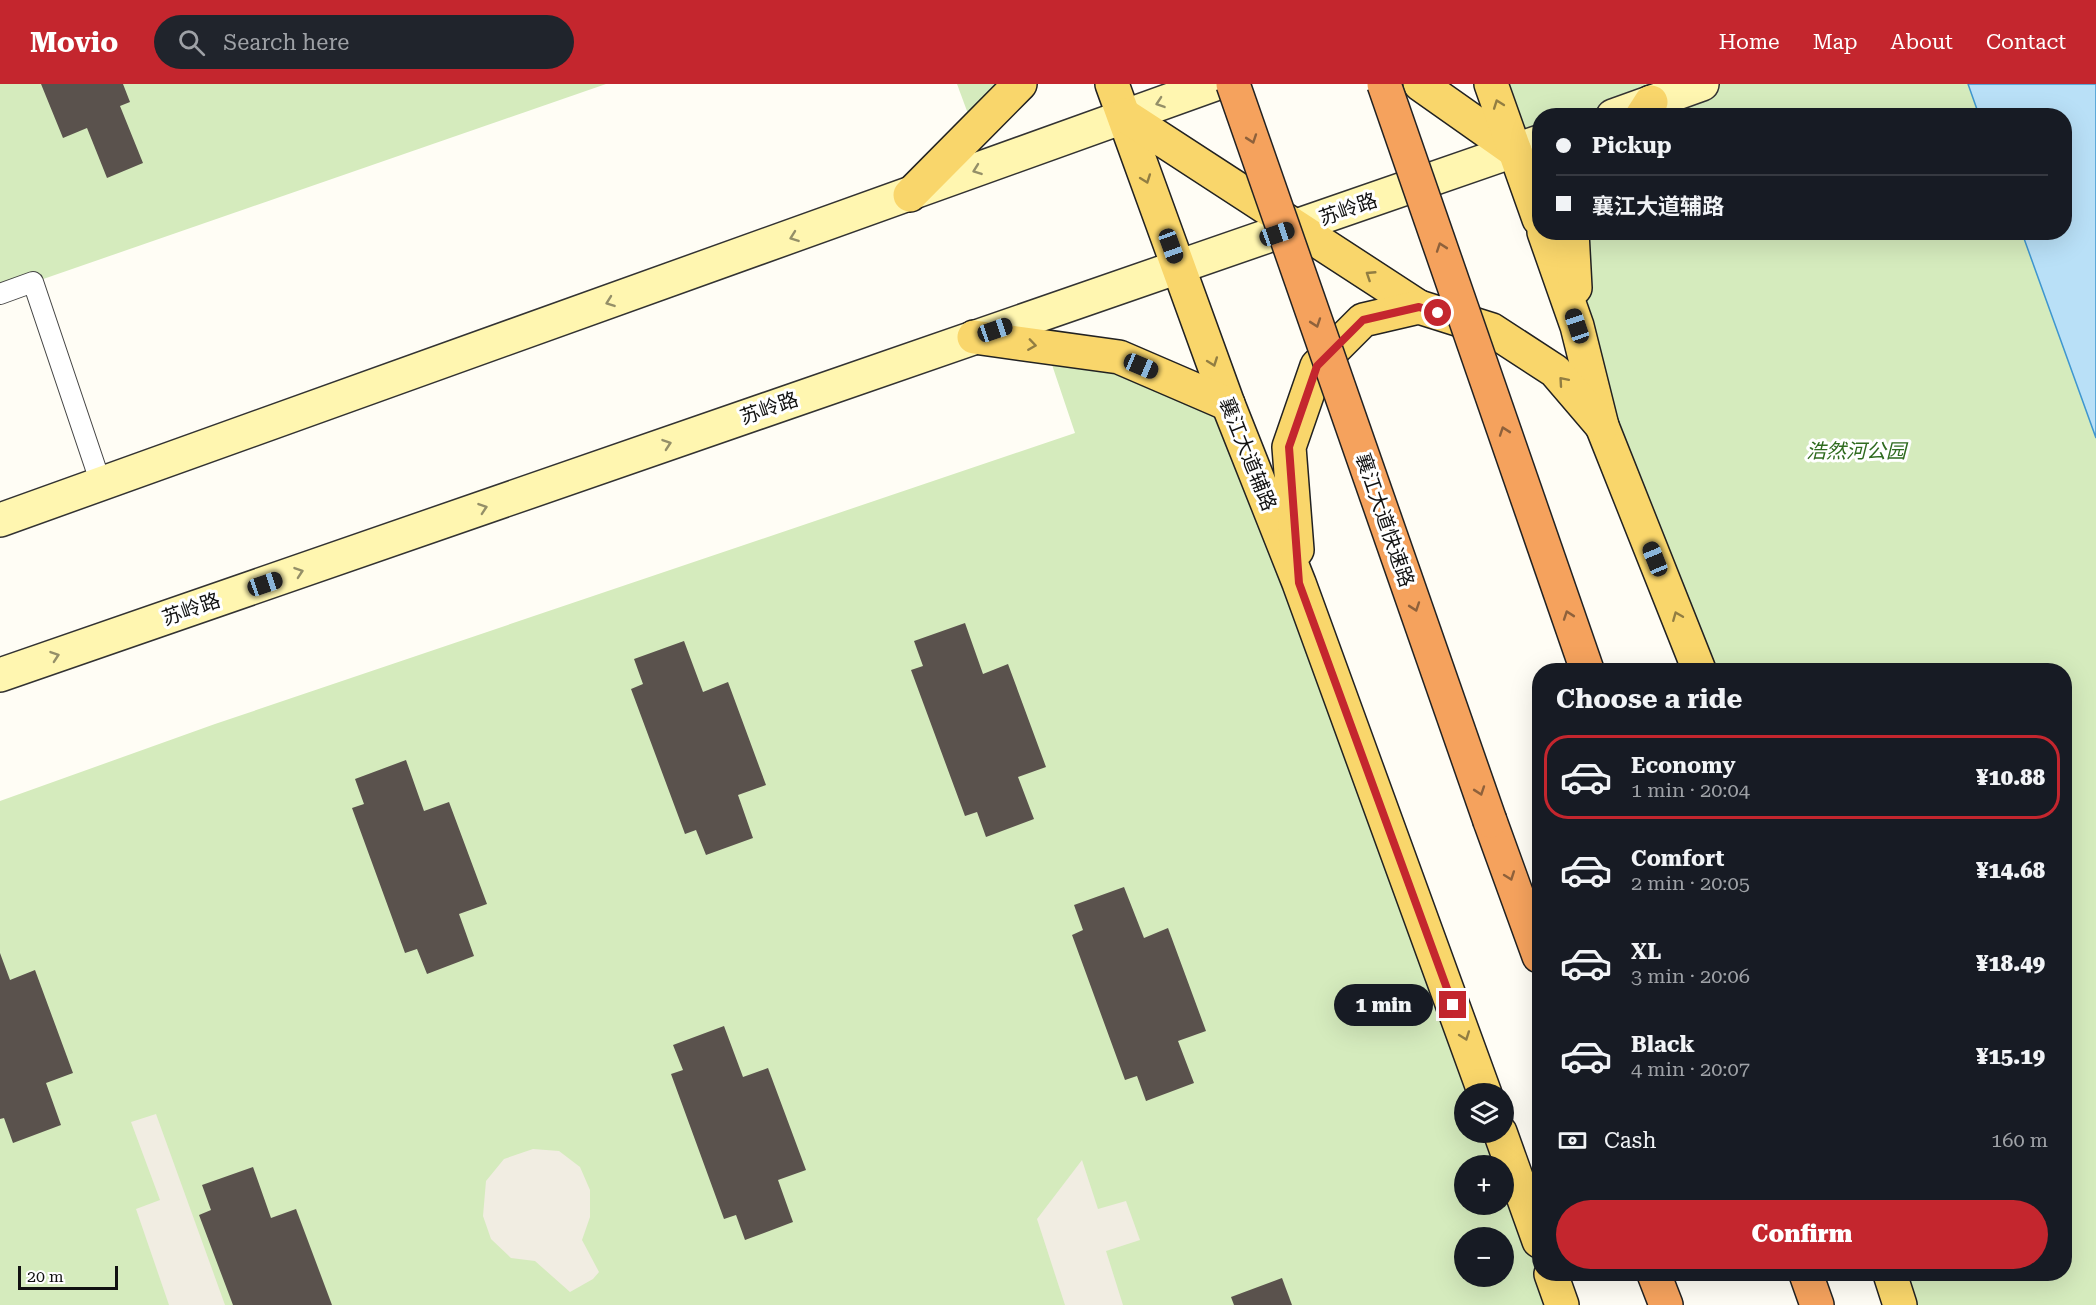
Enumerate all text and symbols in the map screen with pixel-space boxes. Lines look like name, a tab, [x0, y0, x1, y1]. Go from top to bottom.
search box	[154, 15, 574, 69]
text: Movio	[30, 26, 118, 59]
icon: search	[175, 26, 208, 59]
text: Search here	[223, 30, 349, 55]
text: Home	[1719, 30, 1780, 54]
text: Map	[1813, 30, 1858, 54]
text: About	[1891, 30, 1953, 54]
text: Contact	[1986, 30, 2066, 54]
one-way arrow	[1155, 95, 1166, 108]
one-way arrow	[1493, 99, 1506, 110]
one-way arrow	[1245, 133, 1257, 144]
text: Pickup	[1592, 133, 1672, 158]
one-way arrow	[972, 163, 983, 175]
one-way arrow	[1139, 173, 1152, 183]
street label: 苏岭路	[1316, 188, 1380, 230]
text: 襄江大道辅路	[1592, 194, 1724, 219]
car	[1257, 220, 1297, 248]
car	[1156, 226, 1186, 266]
one-way arrow	[789, 229, 800, 242]
one-way arrow	[1435, 242, 1448, 253]
one-way arrow	[1366, 271, 1377, 282]
one-way arrow	[605, 295, 616, 308]
route start	[1424, 299, 1451, 326]
car	[1563, 306, 1591, 346]
car	[975, 316, 1015, 344]
one-way arrow	[1309, 317, 1322, 328]
one-way arrow	[1027, 339, 1037, 351]
car	[1121, 351, 1161, 381]
one-way arrow	[1205, 356, 1218, 367]
one-way arrow	[1560, 377, 1571, 388]
street label: 苏岭路	[737, 387, 801, 429]
street label: 襄江大道辅路	[1214, 394, 1282, 514]
one-way arrow	[1499, 426, 1512, 437]
one-way arrow	[661, 438, 672, 451]
park label: 浩然河公园	[1806, 439, 1909, 463]
street label: 襄江大道快速路	[1351, 450, 1419, 590]
one-way arrow	[477, 502, 488, 515]
car	[1640, 539, 1670, 579]
one-way arrow	[293, 566, 304, 579]
car	[245, 570, 285, 598]
street label: 苏岭路	[159, 588, 223, 630]
one-way arrow	[1408, 601, 1421, 611]
one-way arrow	[1563, 610, 1575, 621]
one-way arrow	[1672, 611, 1684, 622]
one-way arrow	[49, 651, 60, 664]
text: Choose a ride	[1556, 683, 1742, 715]
icon: car	[1559, 750, 1613, 804]
text: Economy	[1631, 753, 1735, 778]
text: ¥10.88	[1976, 765, 2045, 790]
text: 1 min · 20:04	[1631, 778, 1750, 802]
one-way arrow	[1472, 785, 1485, 796]
icon: car	[1559, 843, 1613, 897]
text: Comfort	[1631, 846, 1724, 871]
text: ¥14.68	[1976, 858, 2045, 883]
one-way arrow	[1503, 870, 1515, 881]
text: 2 min · 20:05	[1631, 871, 1750, 895]
icon: car	[1559, 936, 1613, 990]
text: XL	[1631, 939, 1661, 964]
text: ¥18.49	[1976, 951, 2045, 976]
text: 3 min · 20:06	[1631, 964, 1750, 988]
callout: 1 min	[1333, 984, 1432, 1026]
route end	[1439, 991, 1466, 1018]
text: 1 min	[1355, 993, 1412, 1017]
icon: car	[1559, 1029, 1613, 1083]
one-way arrow	[1457, 1031, 1470, 1041]
text: Black	[1631, 1032, 1695, 1057]
text: ¥15.19	[1976, 1044, 2045, 1069]
text: 4 min · 20:07	[1631, 1057, 1750, 1081]
map controls	[1454, 1083, 1514, 1287]
button: layers	[1454, 1083, 1514, 1143]
icon: cash	[1556, 1124, 1589, 1157]
text: Cash	[1604, 1128, 1656, 1153]
text: 160 m	[1991, 1128, 2048, 1152]
button: +	[1454, 1155, 1514, 1215]
button: Confirm	[1556, 1200, 2048, 1269]
button: −	[1454, 1227, 1514, 1287]
scale bar	[18, 1263, 118, 1290]
text: 20 m	[27, 1267, 64, 1286]

